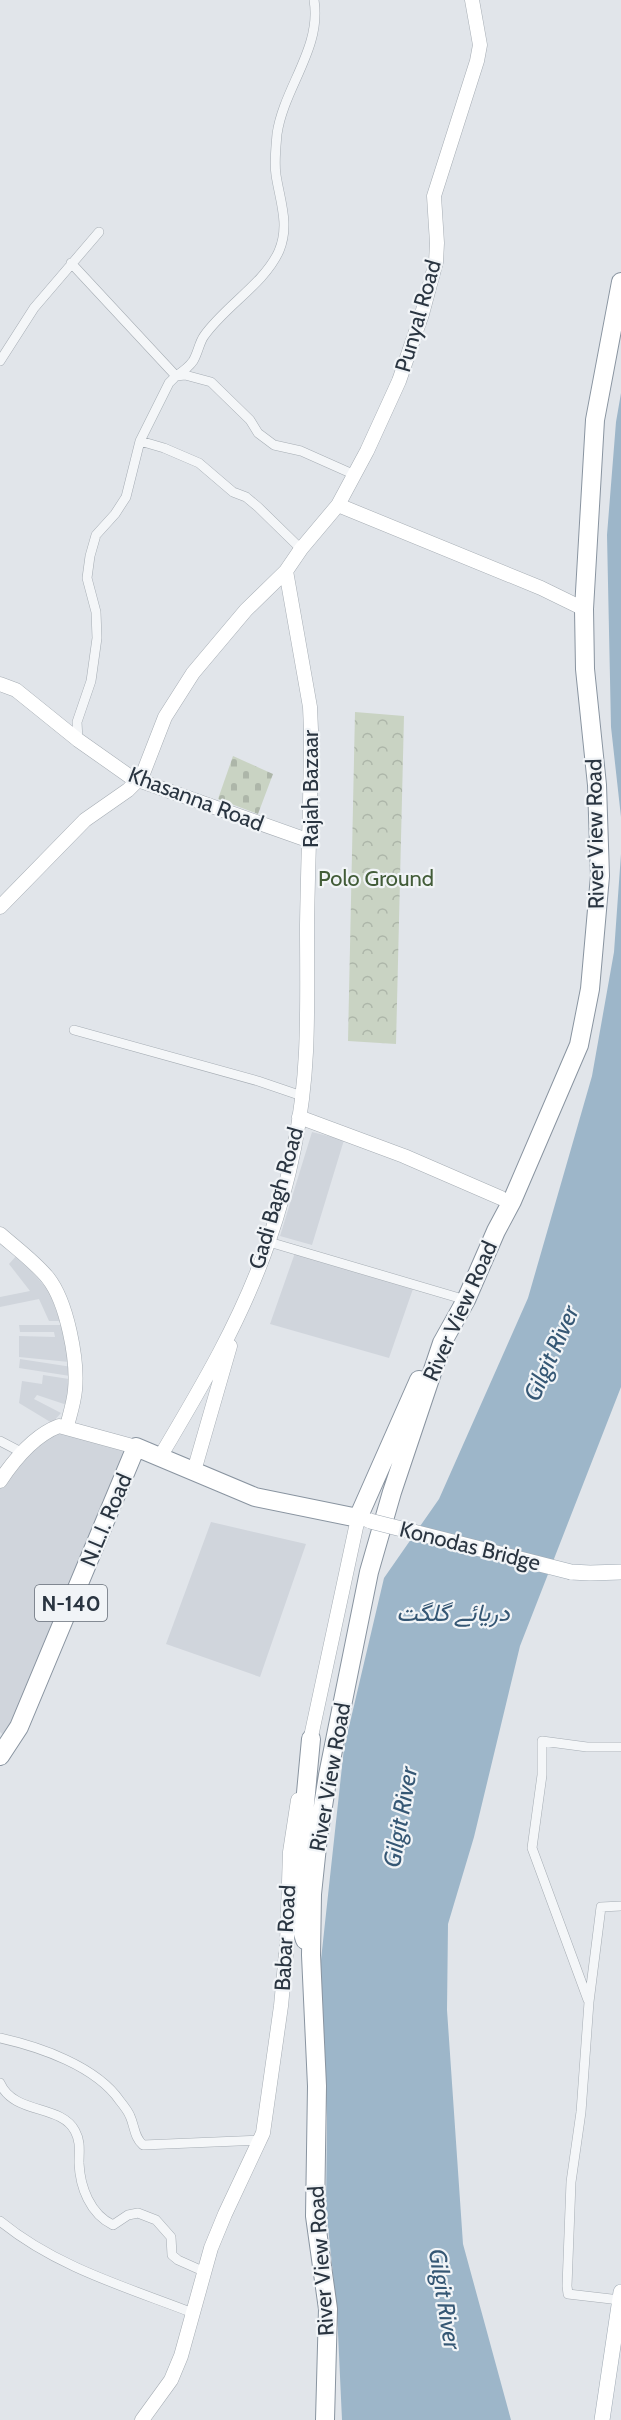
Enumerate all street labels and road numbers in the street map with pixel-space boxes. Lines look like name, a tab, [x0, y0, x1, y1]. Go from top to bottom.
street label: Punyal Road	[389, 257, 447, 375]
street label: Rajah Bazaar	[297, 730, 324, 848]
street label: River View Road	[580, 759, 610, 909]
street label: Khasanna Road	[125, 761, 267, 837]
street label: Gadi Bagh Road	[243, 1124, 309, 1272]
street label: River View Road	[417, 1237, 503, 1385]
street label: N.L.I. Road	[74, 1469, 138, 1571]
street label: Konodas Bridge	[397, 1515, 543, 1577]
road number: N-140	[35, 1585, 107, 1621]
street label: River View Road	[304, 1701, 356, 1853]
street label: Babar Road	[269, 1884, 301, 1992]
street label: River View Road	[302, 2185, 340, 2337]

